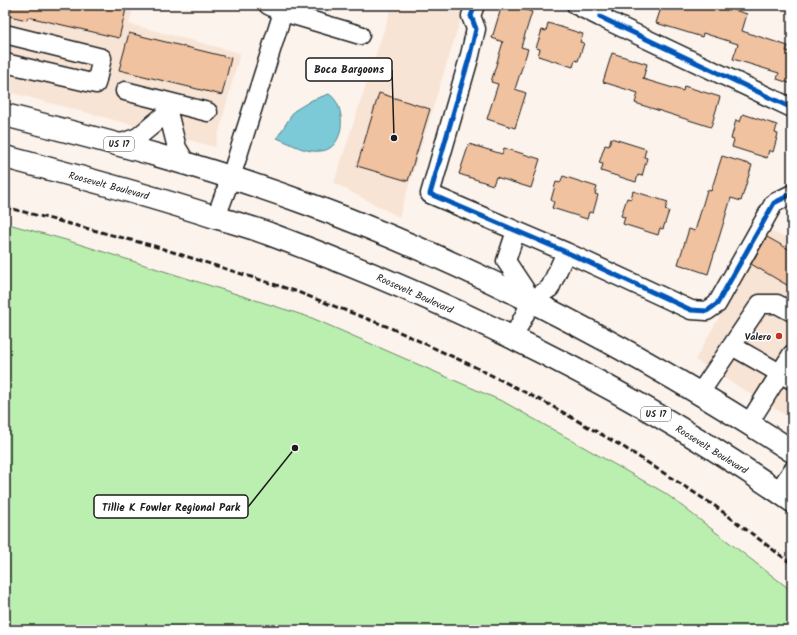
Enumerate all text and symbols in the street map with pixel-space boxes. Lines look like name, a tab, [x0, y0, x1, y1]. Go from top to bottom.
callout: Boca Bargoons	[306, 58, 392, 81]
text: Boca Bargoons	[314, 61, 385, 79]
road number: US 17	[104, 137, 134, 151]
street label: Roosevelt Boulevard	[67, 168, 152, 205]
street label: Roosevelt Boulevard	[374, 270, 456, 318]
place label: Valero	[745, 329, 771, 345]
marker: Valero	[774, 331, 784, 341]
road number: US 17	[641, 407, 671, 421]
street label: Roosevelt Boulevard	[672, 421, 752, 479]
callout: Tillie K Fowler Regional Park	[94, 495, 248, 518]
text: Tillie K Fowler Regional Park	[102, 499, 241, 517]

